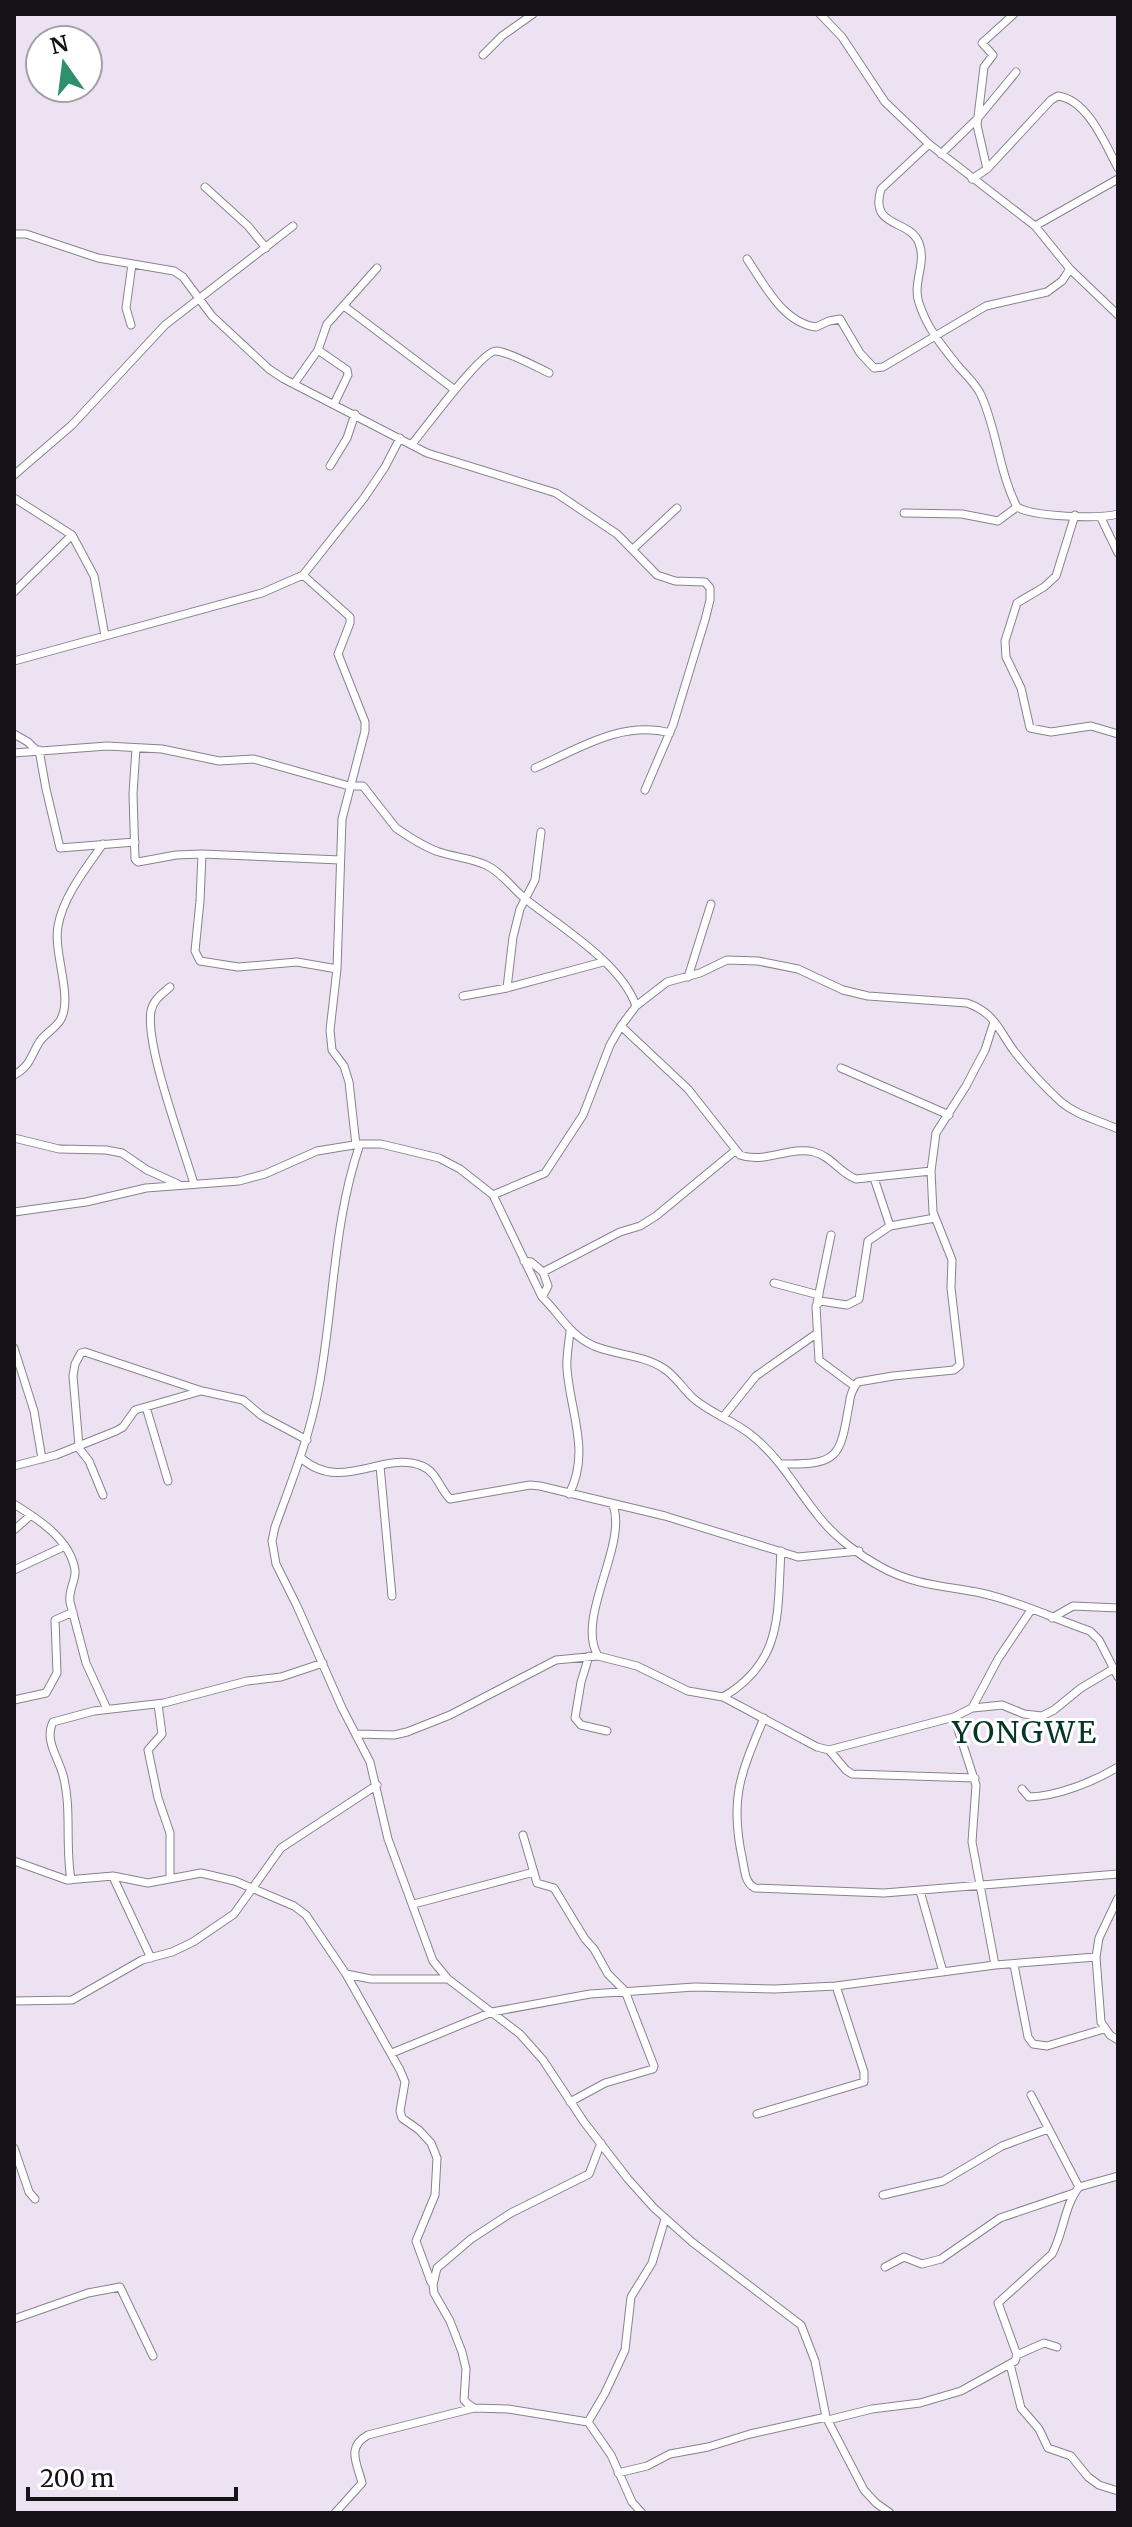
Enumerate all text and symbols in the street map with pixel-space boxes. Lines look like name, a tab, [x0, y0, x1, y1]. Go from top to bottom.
north arrow	[24, 24, 104, 104]
text: N	[47, 29, 72, 60]
district label: YONGWE	[951, 1713, 1098, 1751]
scale bar	[28, 2451, 236, 2501]
text: 200 m	[40, 2463, 115, 2494]

